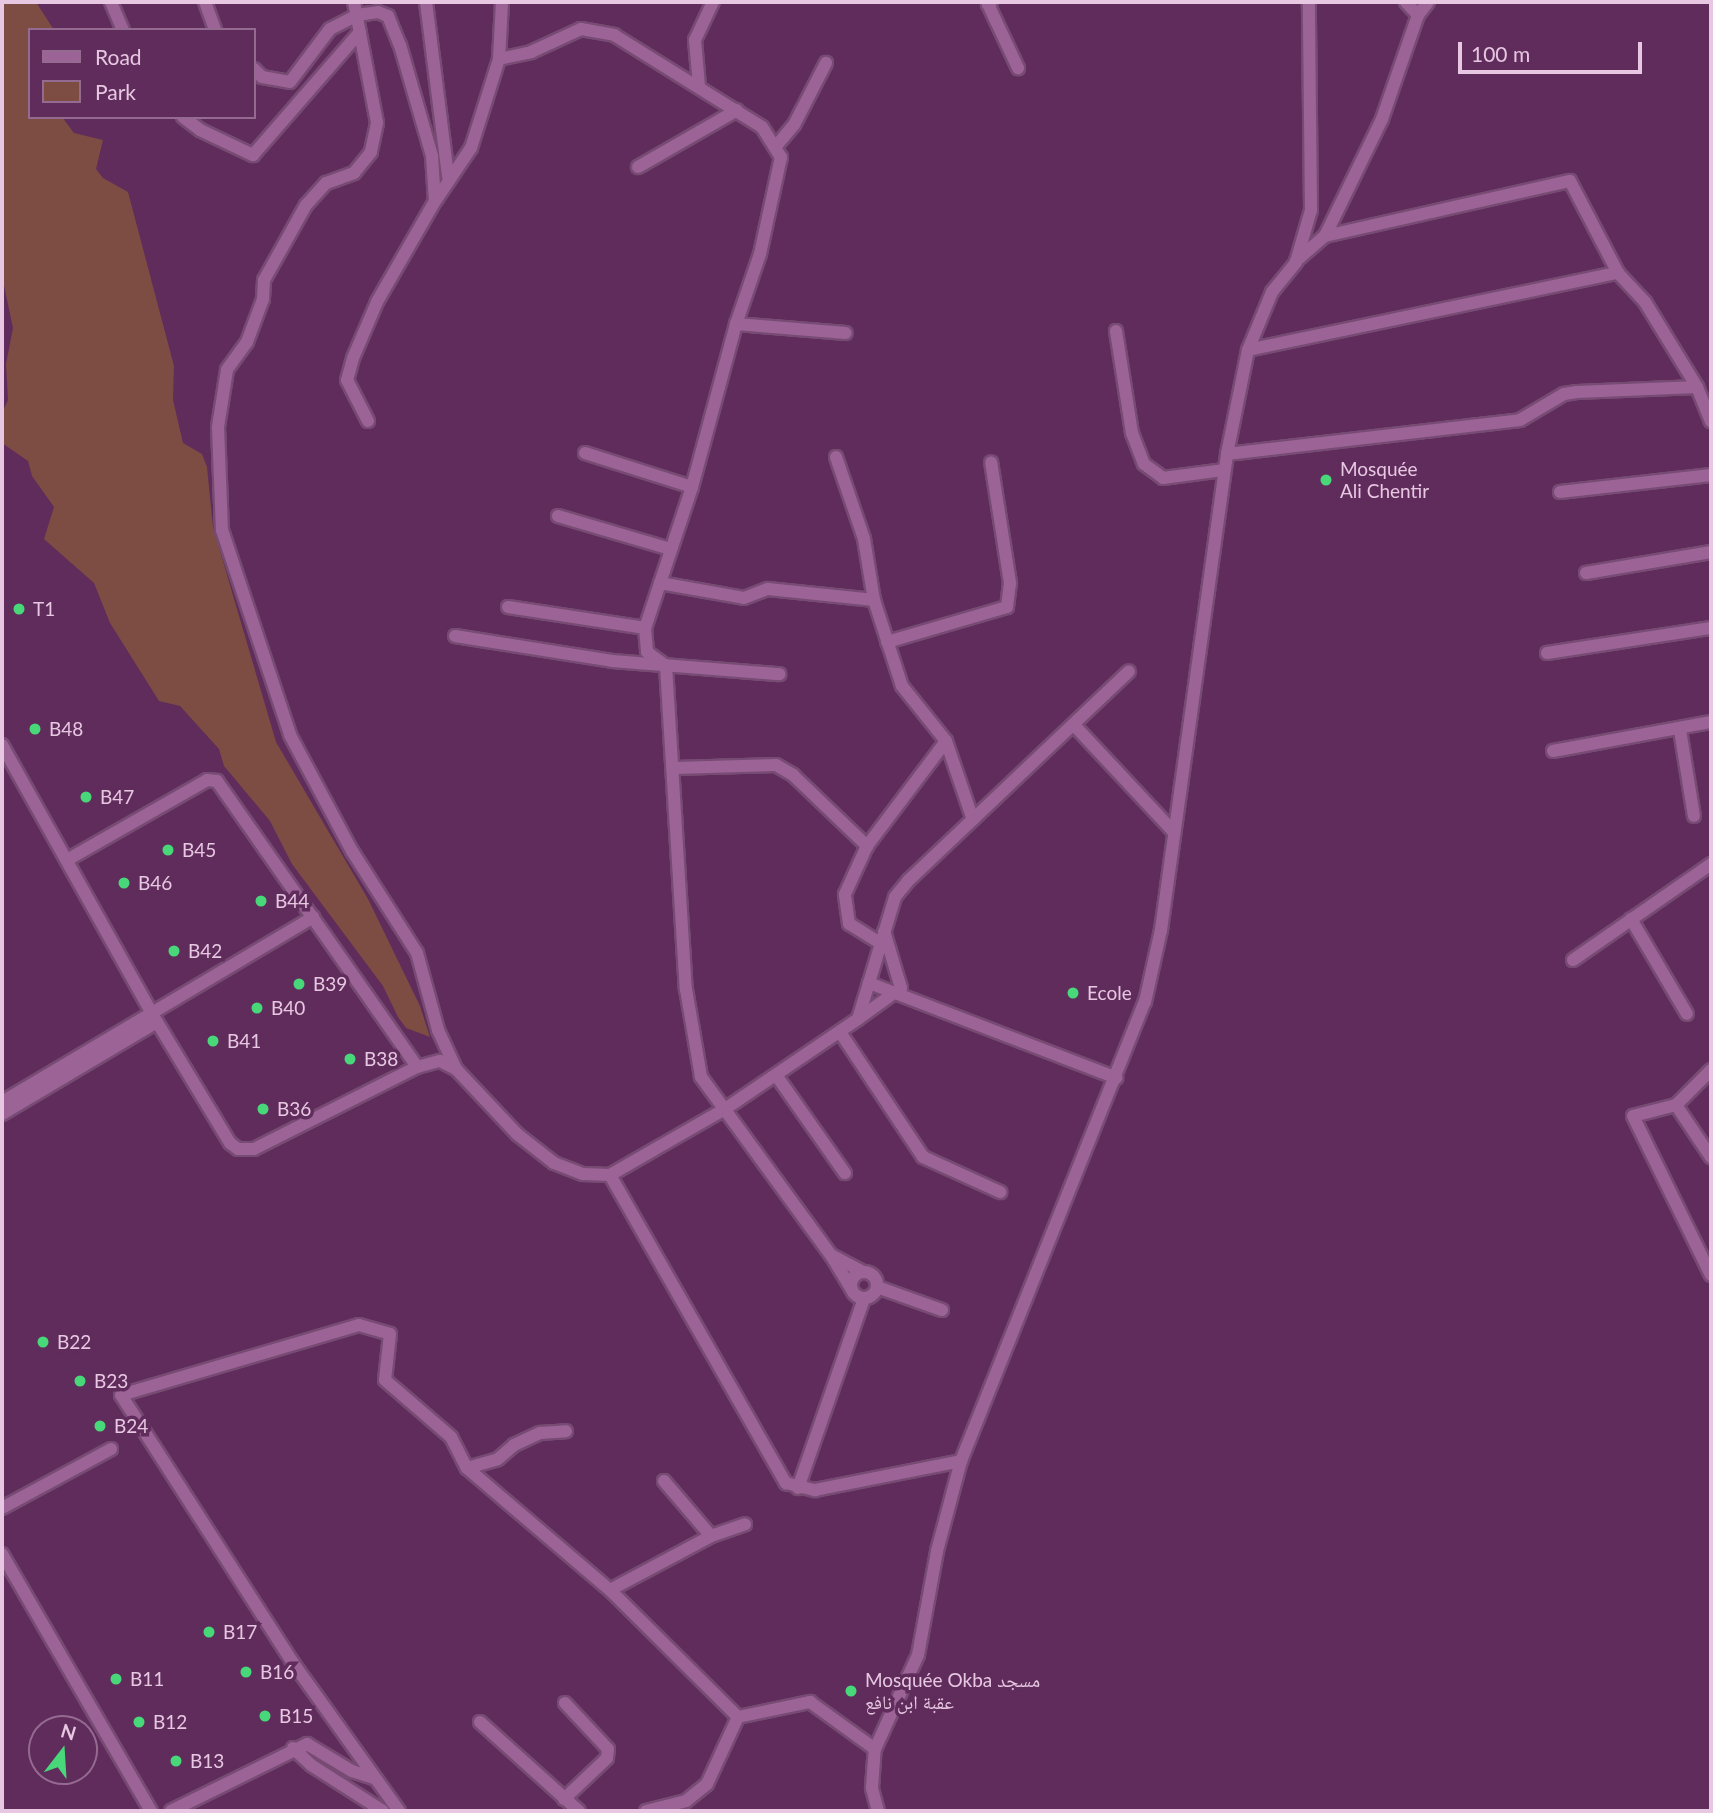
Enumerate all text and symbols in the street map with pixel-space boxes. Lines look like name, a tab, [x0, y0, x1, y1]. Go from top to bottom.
legend	[28, 28, 256, 119]
scale bar	[1461, 28, 1645, 72]
text: 100 m	[1471, 41, 1530, 66]
text: Road	[95, 44, 142, 69]
text: Park	[95, 79, 136, 104]
place label: Mosquée Ali Chentir	[1340, 458, 1429, 502]
marker: Mosquée Ali Chentir	[1318, 472, 1334, 488]
place label: T1	[33, 598, 55, 620]
marker: T1	[11, 601, 27, 617]
place label: B48	[49, 718, 83, 740]
marker: B48	[27, 721, 43, 737]
place label: B47	[100, 786, 134, 808]
marker: B47	[78, 789, 94, 805]
place label: B45	[182, 839, 216, 861]
marker: B45	[160, 842, 176, 858]
place label: B46	[138, 872, 172, 894]
marker: B46	[116, 875, 132, 891]
place label: B44	[275, 890, 309, 912]
marker: B44	[253, 893, 269, 909]
place label: B42	[188, 940, 222, 962]
marker: B42	[166, 943, 182, 959]
place label: B39	[313, 973, 347, 995]
marker: B39	[291, 976, 307, 992]
place label: Ecole	[1087, 982, 1132, 1004]
marker: Ecole	[1065, 985, 1081, 1001]
place label: B40	[271, 997, 305, 1019]
marker: B40	[249, 1000, 265, 1016]
place label: B41	[227, 1030, 261, 1052]
marker: B41	[205, 1033, 221, 1049]
place label: B38	[364, 1048, 398, 1070]
marker: B38	[342, 1051, 358, 1067]
place label: B36	[277, 1098, 311, 1120]
marker: B36	[255, 1101, 271, 1117]
place label: B22	[57, 1331, 91, 1353]
marker: B22	[35, 1334, 51, 1350]
place label: B23	[94, 1370, 128, 1392]
marker: B23	[72, 1373, 88, 1389]
place label: B24	[114, 1415, 148, 1437]
marker: B24	[92, 1418, 108, 1434]
place label: B17	[223, 1621, 257, 1643]
marker: B17	[201, 1624, 217, 1640]
place label: B16	[260, 1661, 294, 1683]
marker: B16	[238, 1664, 254, 1680]
place label: B11	[130, 1668, 164, 1690]
place label: Mosquée Okba مسجد عقبة ابن نافع	[865, 1669, 1040, 1713]
marker: B11	[108, 1671, 124, 1687]
marker: Mosquée Okba مسجد عقبة ابن نافع	[843, 1683, 859, 1699]
place label: B15	[279, 1705, 313, 1727]
marker: B15	[257, 1708, 273, 1724]
place label: B12	[153, 1711, 187, 1733]
marker: B12	[131, 1714, 147, 1730]
north arrow	[28, 1715, 98, 1785]
text: N	[58, 1718, 79, 1744]
place label: B13	[190, 1750, 224, 1772]
marker: B13	[168, 1753, 184, 1769]

